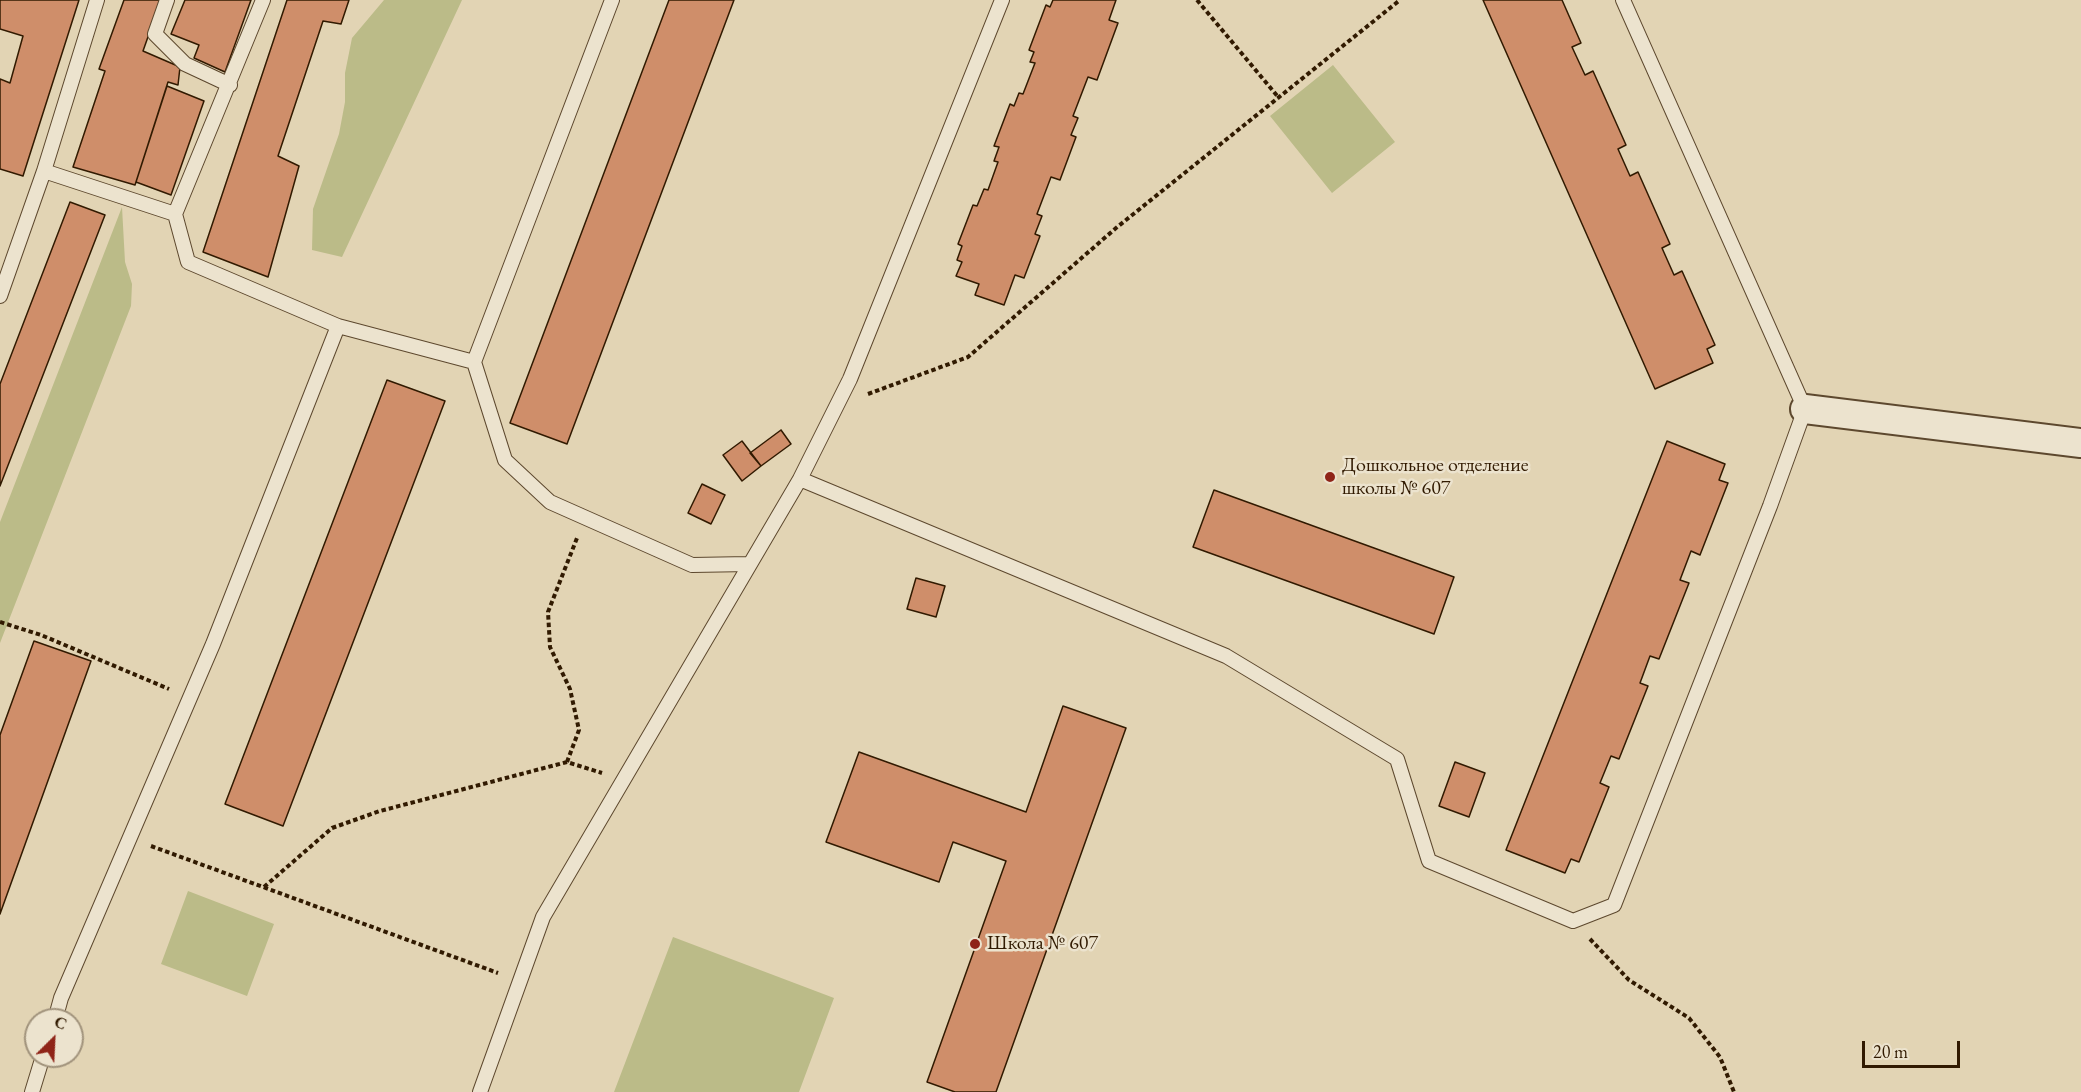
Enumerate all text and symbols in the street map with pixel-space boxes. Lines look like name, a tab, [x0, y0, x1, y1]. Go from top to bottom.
place label: Дошкольное отделение школы № 607	[1342, 454, 1529, 501]
marker: Дошкольное отделение школы № 607	[1323, 470, 1337, 484]
place label: Школа № 607	[987, 932, 1098, 956]
marker: Школа № 607	[968, 937, 982, 951]
north arrow	[24, 1008, 84, 1068]
text: С	[51, 1011, 70, 1035]
scale bar	[1865, 1029, 1962, 1067]
text: 20 m	[1873, 1040, 1908, 1063]

